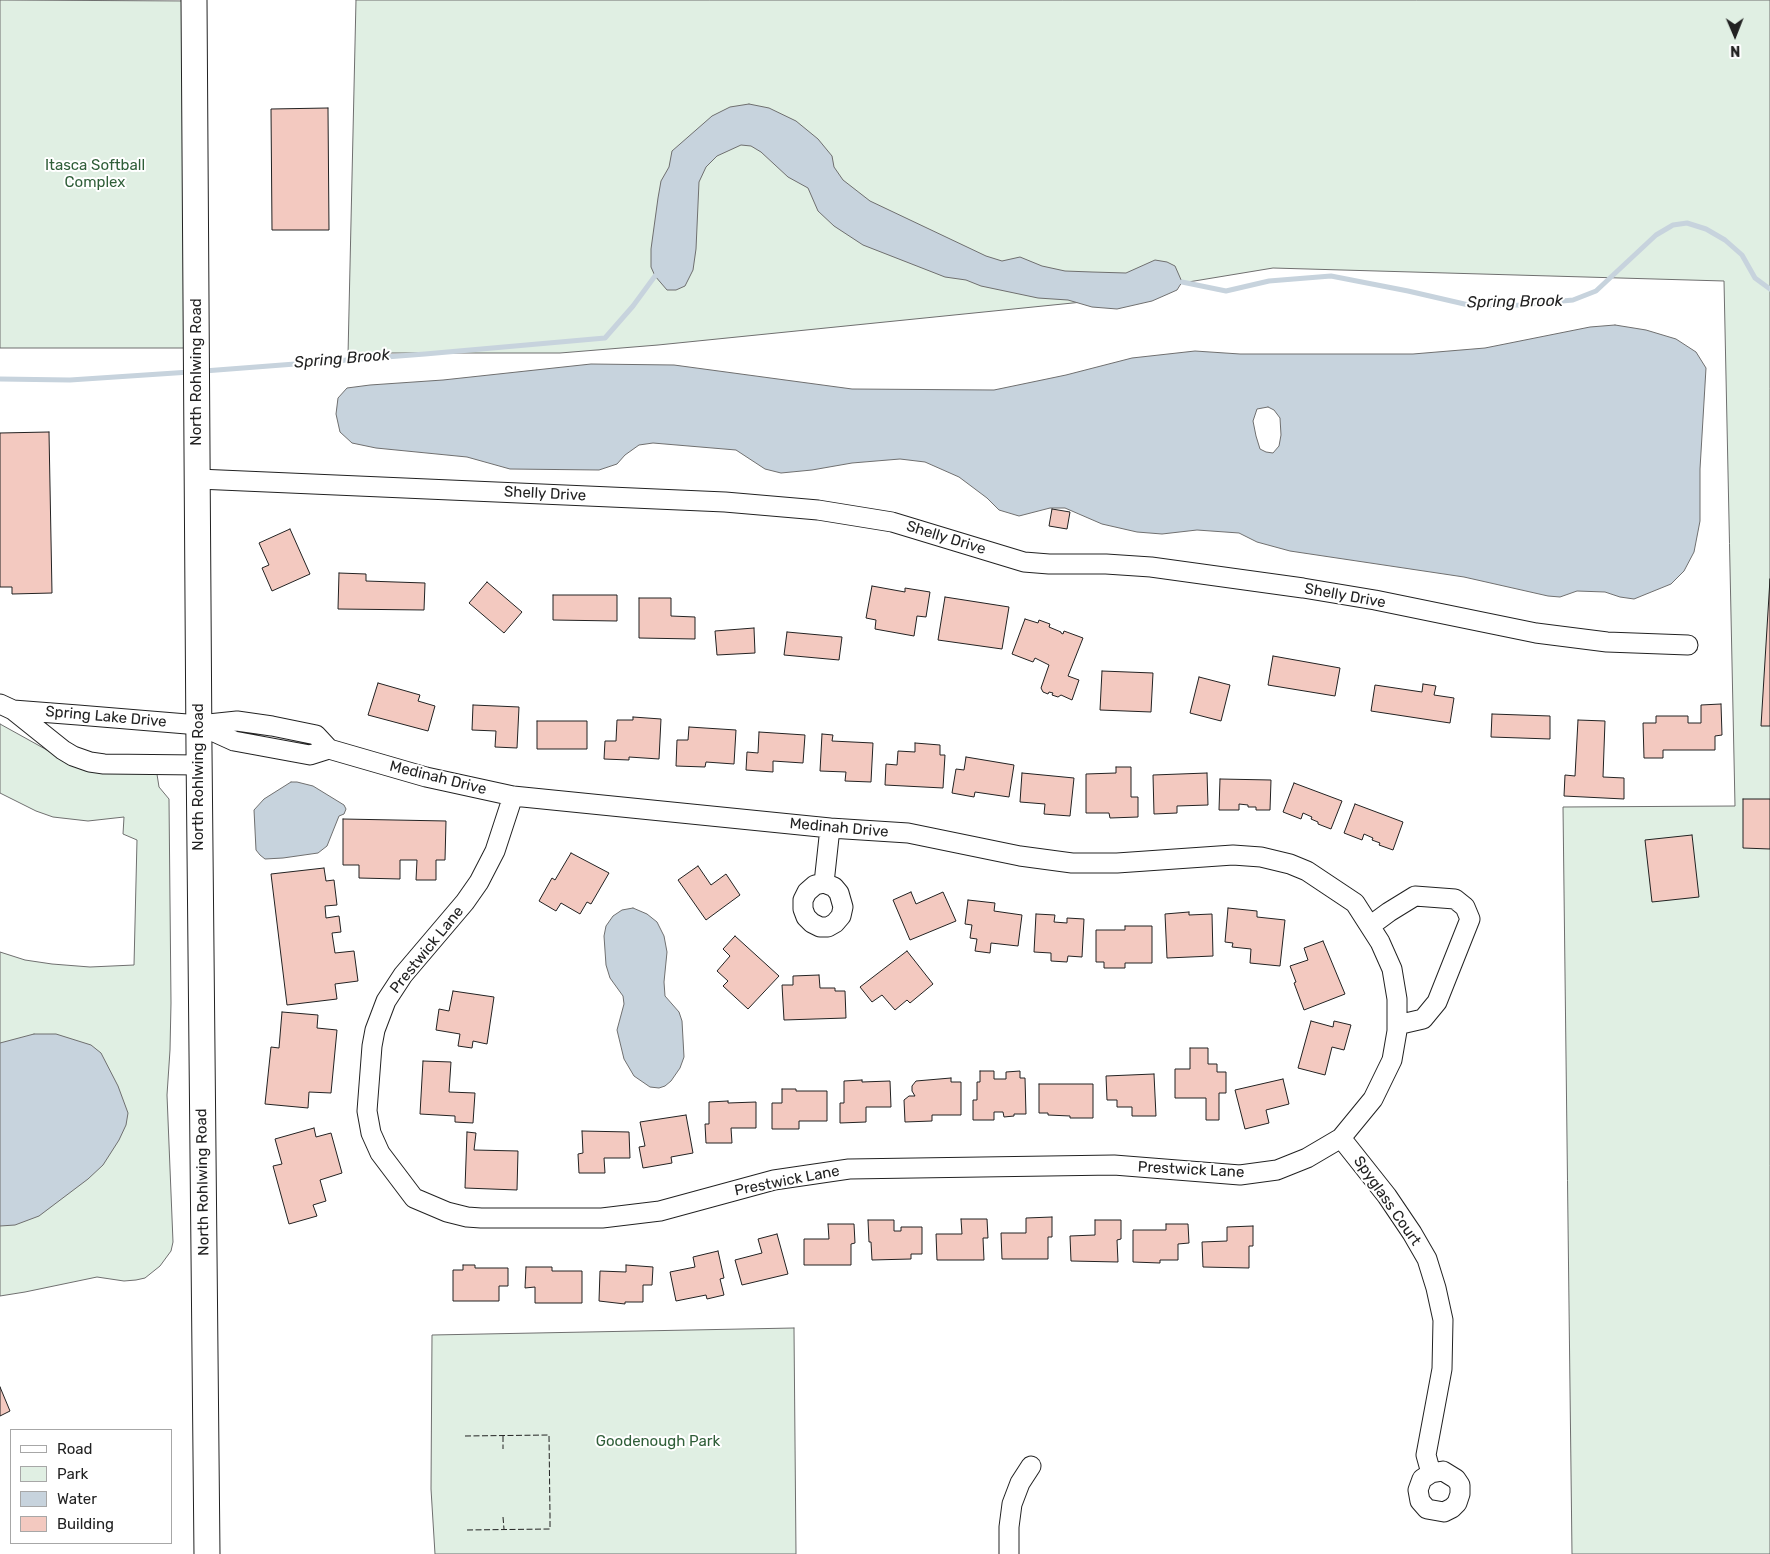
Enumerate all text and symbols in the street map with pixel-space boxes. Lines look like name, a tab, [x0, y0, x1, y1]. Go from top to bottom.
north arrow	[1710, 10, 1760, 60]
text: N	[1730, 42, 1740, 59]
park label: Itasca Softball Complex	[45, 157, 145, 192]
water label: Spring Brook	[1467, 292, 1563, 312]
street label: North Rohlwing Road	[188, 298, 206, 446]
water label: Spring Brook	[293, 345, 391, 373]
street label: Shelly Drive	[503, 483, 587, 505]
street label: Shelly Drive	[904, 517, 988, 559]
street label: Shelly Drive	[1303, 580, 1387, 612]
street label: Spring Lake Drive	[45, 703, 167, 731]
street label: North Rohlwing Road	[190, 703, 208, 851]
street label: Medinah Drive	[388, 757, 488, 799]
street label: Medinah Drive	[789, 815, 889, 841]
street label: Prestwick Lane	[386, 903, 468, 997]
street label: North Rohlwing Road	[193, 1108, 213, 1256]
street label: Spyglass Court	[1350, 1153, 1424, 1249]
street label: Prestwick Lane	[1137, 1158, 1245, 1182]
street label: Prestwick Lane	[733, 1162, 841, 1200]
legend	[10, 1429, 172, 1544]
park label: Goodenough Park	[596, 1433, 720, 1451]
text: Road	[57, 1440, 93, 1458]
text: Park	[57, 1465, 88, 1483]
text: Water	[57, 1490, 97, 1508]
text: Building	[57, 1515, 114, 1533]

